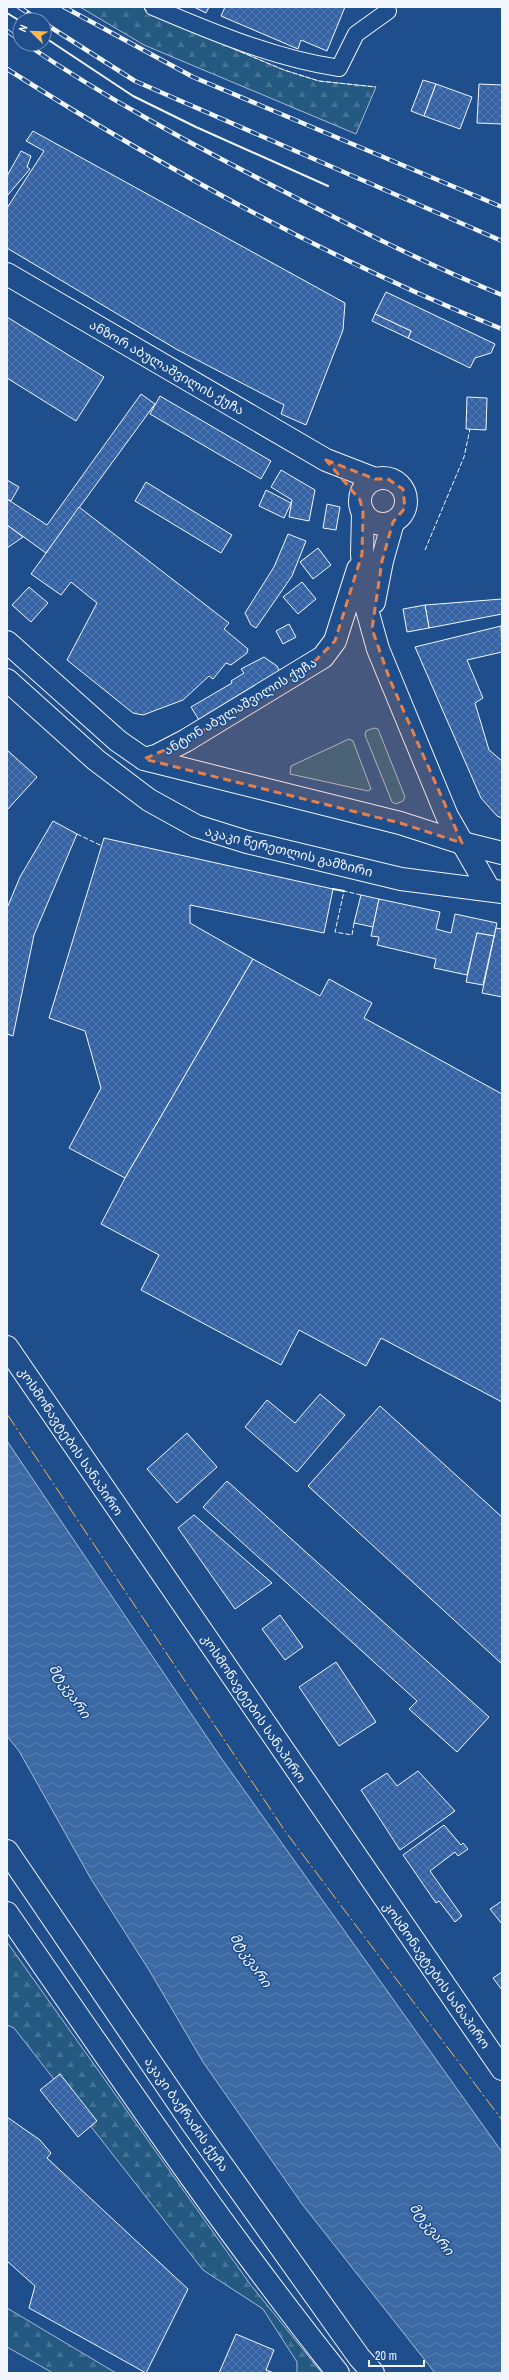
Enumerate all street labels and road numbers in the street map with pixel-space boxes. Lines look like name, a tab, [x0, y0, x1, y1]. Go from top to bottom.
street label: ანზორ აბულაშვილის ქუჩა	[86, 316, 247, 419]
street label: ანტონ აბულაშვილის ქუჩა	[161, 654, 320, 759]
street label: აკაკი წერეთლის გამზირი	[203, 822, 375, 881]
street label: კოსმონავტების სანაპირო	[14, 1364, 127, 1519]
street label: კოსმონავტების სანაპირო	[197, 1631, 310, 1786]
street label: კოსმონავტების სანაპირო	[379, 1898, 494, 2052]
street label: აკაკი ბაქრაძის ქუჩა	[141, 2054, 233, 2175]

